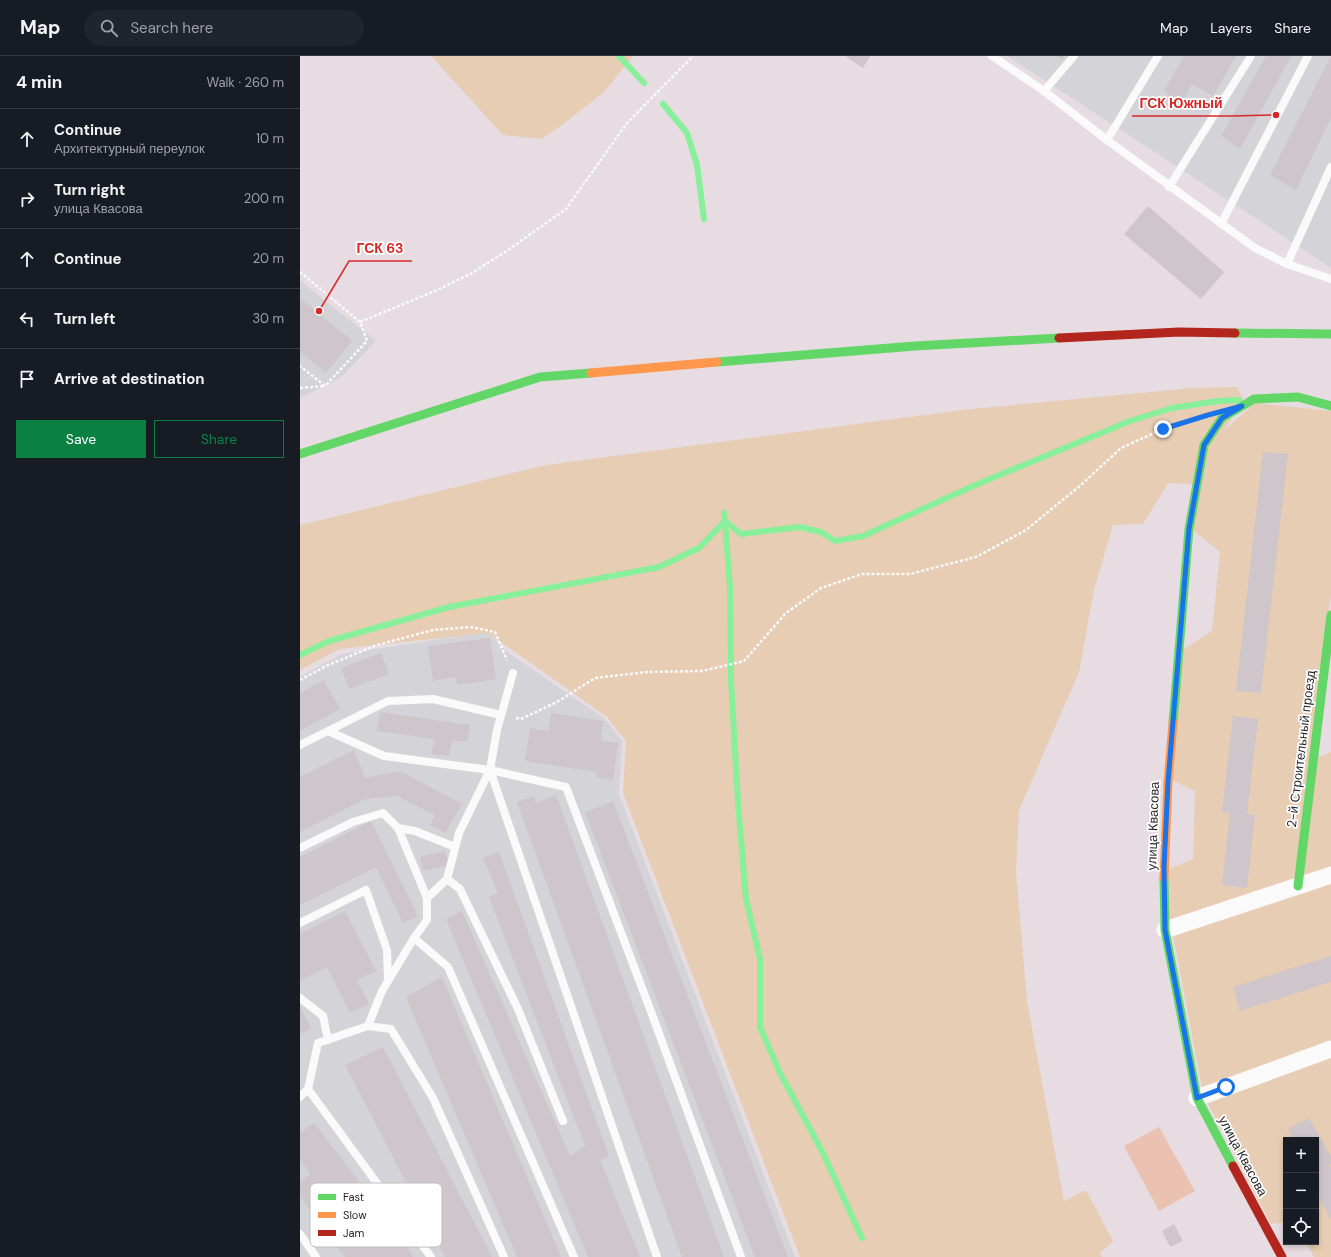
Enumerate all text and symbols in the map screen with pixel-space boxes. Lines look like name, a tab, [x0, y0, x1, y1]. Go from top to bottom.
search box	[84, 10, 364, 46]
text: Map	[20, 15, 60, 40]
icon: search	[98, 17, 120, 39]
text: Search here	[130, 18, 213, 38]
text: Map	[1160, 19, 1188, 37]
text: Layers	[1210, 19, 1252, 37]
text: Share	[1274, 19, 1311, 37]
text: 4 min	[16, 71, 62, 93]
text: Walk · 260 m	[206, 74, 284, 91]
callout: ГСК Южный	[1132, 90, 1231, 116]
text: ГСК Южный	[1139, 94, 1223, 112]
text: Continue	[54, 120, 122, 140]
icon: ahead	[16, 128, 38, 150]
text: 10 m	[256, 130, 284, 147]
text: Архитектурный переулок	[54, 140, 205, 157]
text: Turn right	[54, 180, 125, 200]
icon: right	[16, 188, 38, 210]
text: 200 m	[244, 190, 284, 207]
text: улица Квасова	[54, 200, 143, 217]
callout: ГСК 63	[349, 235, 412, 261]
text: ГСК 63	[356, 239, 404, 257]
icon: ahead	[16, 248, 38, 270]
text: Continue	[54, 249, 122, 269]
text: 20 m	[253, 250, 284, 267]
icon: left	[16, 308, 38, 330]
text: Turn left	[54, 309, 115, 329]
text: 30 m	[252, 310, 284, 327]
icon: arrive	[16, 368, 38, 390]
text: Arrive at destination	[54, 369, 205, 389]
button: Save	[16, 420, 146, 458]
button: Share	[154, 420, 284, 458]
route end	[1154, 420, 1172, 438]
street label: 2-й Строительный проезд	[1283, 669, 1319, 829]
street label: улица Квасова	[1143, 781, 1163, 871]
route start	[1217, 1078, 1235, 1096]
street label: улица Квасова	[1215, 1113, 1272, 1200]
map controls	[1283, 1137, 1319, 1245]
button: +	[1283, 1137, 1319, 1173]
button: −	[1283, 1173, 1319, 1209]
legend	[310, 1183, 442, 1247]
text: Fast	[343, 1190, 364, 1204]
text: Slow	[343, 1208, 367, 1222]
button: locate	[1283, 1209, 1319, 1245]
text: Jam	[343, 1226, 364, 1240]

